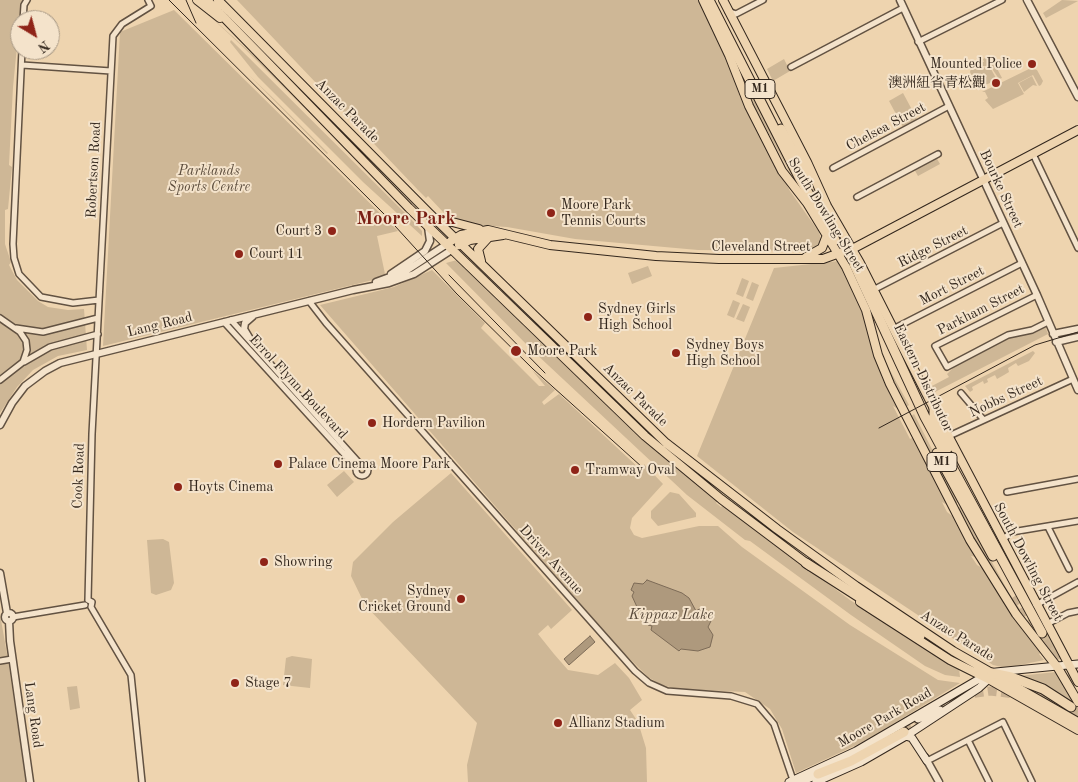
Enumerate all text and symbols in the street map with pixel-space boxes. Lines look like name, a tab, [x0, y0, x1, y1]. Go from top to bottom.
north arrow	[10, 10, 60, 60]
text: N	[35, 37, 52, 55]
place label: Mounted Police	[930, 56, 1022, 72]
marker: Mounted Police	[1026, 58, 1038, 70]
place label: 澳洲紐省青松觀	[888, 75, 986, 91]
street label: Anzac Parade	[312, 76, 382, 146]
marker: 澳洲紐省青松觀	[990, 77, 1002, 89]
road number: M1	[745, 80, 775, 98]
street label: Chelsea Street	[843, 99, 929, 155]
street label: Robertson Road	[83, 121, 105, 219]
street label: Bourke Street	[976, 147, 1026, 231]
street label: South Dowling Street	[784, 155, 868, 275]
park label: Parklands Sports Centre	[168, 163, 250, 196]
place label: Moore Park Tennis Courts	[561, 197, 646, 230]
marker: Moore Park Tennis Courts	[545, 207, 557, 219]
district label: Moore Park	[356, 208, 456, 230]
street label: Ridge Street	[895, 222, 971, 272]
place label: Court 3	[276, 223, 322, 239]
marker: Court 3	[326, 225, 338, 237]
street label: Cleveland Street	[711, 239, 811, 255]
place label: Court 11	[249, 246, 304, 262]
marker: Court 11	[233, 248, 245, 260]
street label: Mort Street	[917, 263, 987, 309]
street label: Parkham Street	[935, 281, 1027, 339]
place label: Sydney Girls High School	[598, 301, 676, 334]
street label: Lang Road	[126, 309, 194, 341]
marker: Sydney Girls High School	[582, 311, 594, 323]
street label: Eastern Distributor	[889, 321, 957, 435]
street label: Errol Flynn Boulevard	[245, 331, 351, 443]
place label: Sydney Boys High School	[686, 337, 764, 370]
place label: Moore Park	[527, 343, 598, 359]
marker: Moore Park	[509, 344, 523, 358]
marker: Sydney Boys High School	[670, 347, 682, 359]
street label: Anzac Parade	[599, 360, 671, 430]
street label: Nobbs Street	[967, 373, 1045, 421]
place label: Hordern Pavilion	[382, 415, 485, 431]
marker: Hordern Pavilion	[366, 417, 378, 429]
street label: Cook Road	[69, 443, 89, 509]
road number: M1	[927, 452, 957, 472]
place label: Palace Cinema Moore Park	[288, 456, 451, 472]
marker: Palace Cinema Moore Park	[272, 458, 284, 470]
place label: Tramway Oval	[585, 462, 675, 478]
marker: Tramway Oval	[569, 464, 581, 476]
place label: Hoyts Cinema	[188, 479, 273, 495]
marker: Hoyts Cinema	[172, 481, 184, 493]
street label: South Dowling Street	[990, 500, 1066, 624]
street label: Driver Avenue	[515, 522, 587, 598]
place label: Showring	[274, 554, 333, 570]
marker: Showring	[258, 556, 270, 568]
place label: Sydney Cricket Ground	[358, 583, 451, 616]
marker: Sydney Cricket Ground	[455, 593, 467, 605]
water label: Kippax Lake	[629, 606, 713, 624]
street label: Anzac Parade	[917, 607, 997, 665]
place label: Stage 7	[245, 675, 292, 691]
marker: Stage 7	[229, 677, 241, 689]
street label: Lang Road	[20, 681, 46, 749]
street label: Moore Park Road	[835, 684, 935, 752]
place label: Allianz Stadium	[568, 715, 665, 731]
marker: Allianz Stadium	[552, 717, 564, 729]

